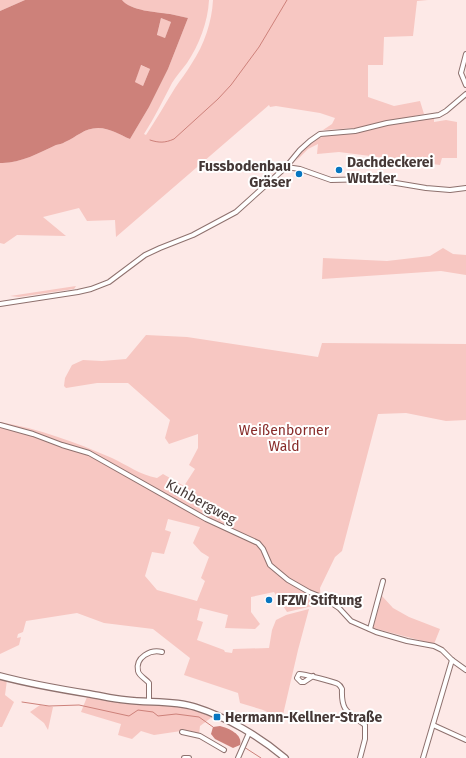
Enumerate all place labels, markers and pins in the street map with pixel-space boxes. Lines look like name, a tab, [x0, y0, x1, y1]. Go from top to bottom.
place label: Dachdeckerei Wutzler	[347, 154, 433, 187]
place label: Fussbodenbau Gräser	[199, 158, 291, 191]
marker: Dachdeckerei Wutzler	[334, 165, 344, 175]
marker: Fussbodenbau Gräser	[294, 169, 304, 179]
place label: IFZW Stiftung	[277, 592, 362, 609]
marker: IFZW Stiftung	[264, 595, 274, 605]
place label: Hermann-Kellner-Straße	[225, 709, 383, 726]
marker: Hermann-Kellner-Straße	[212, 712, 222, 722]

